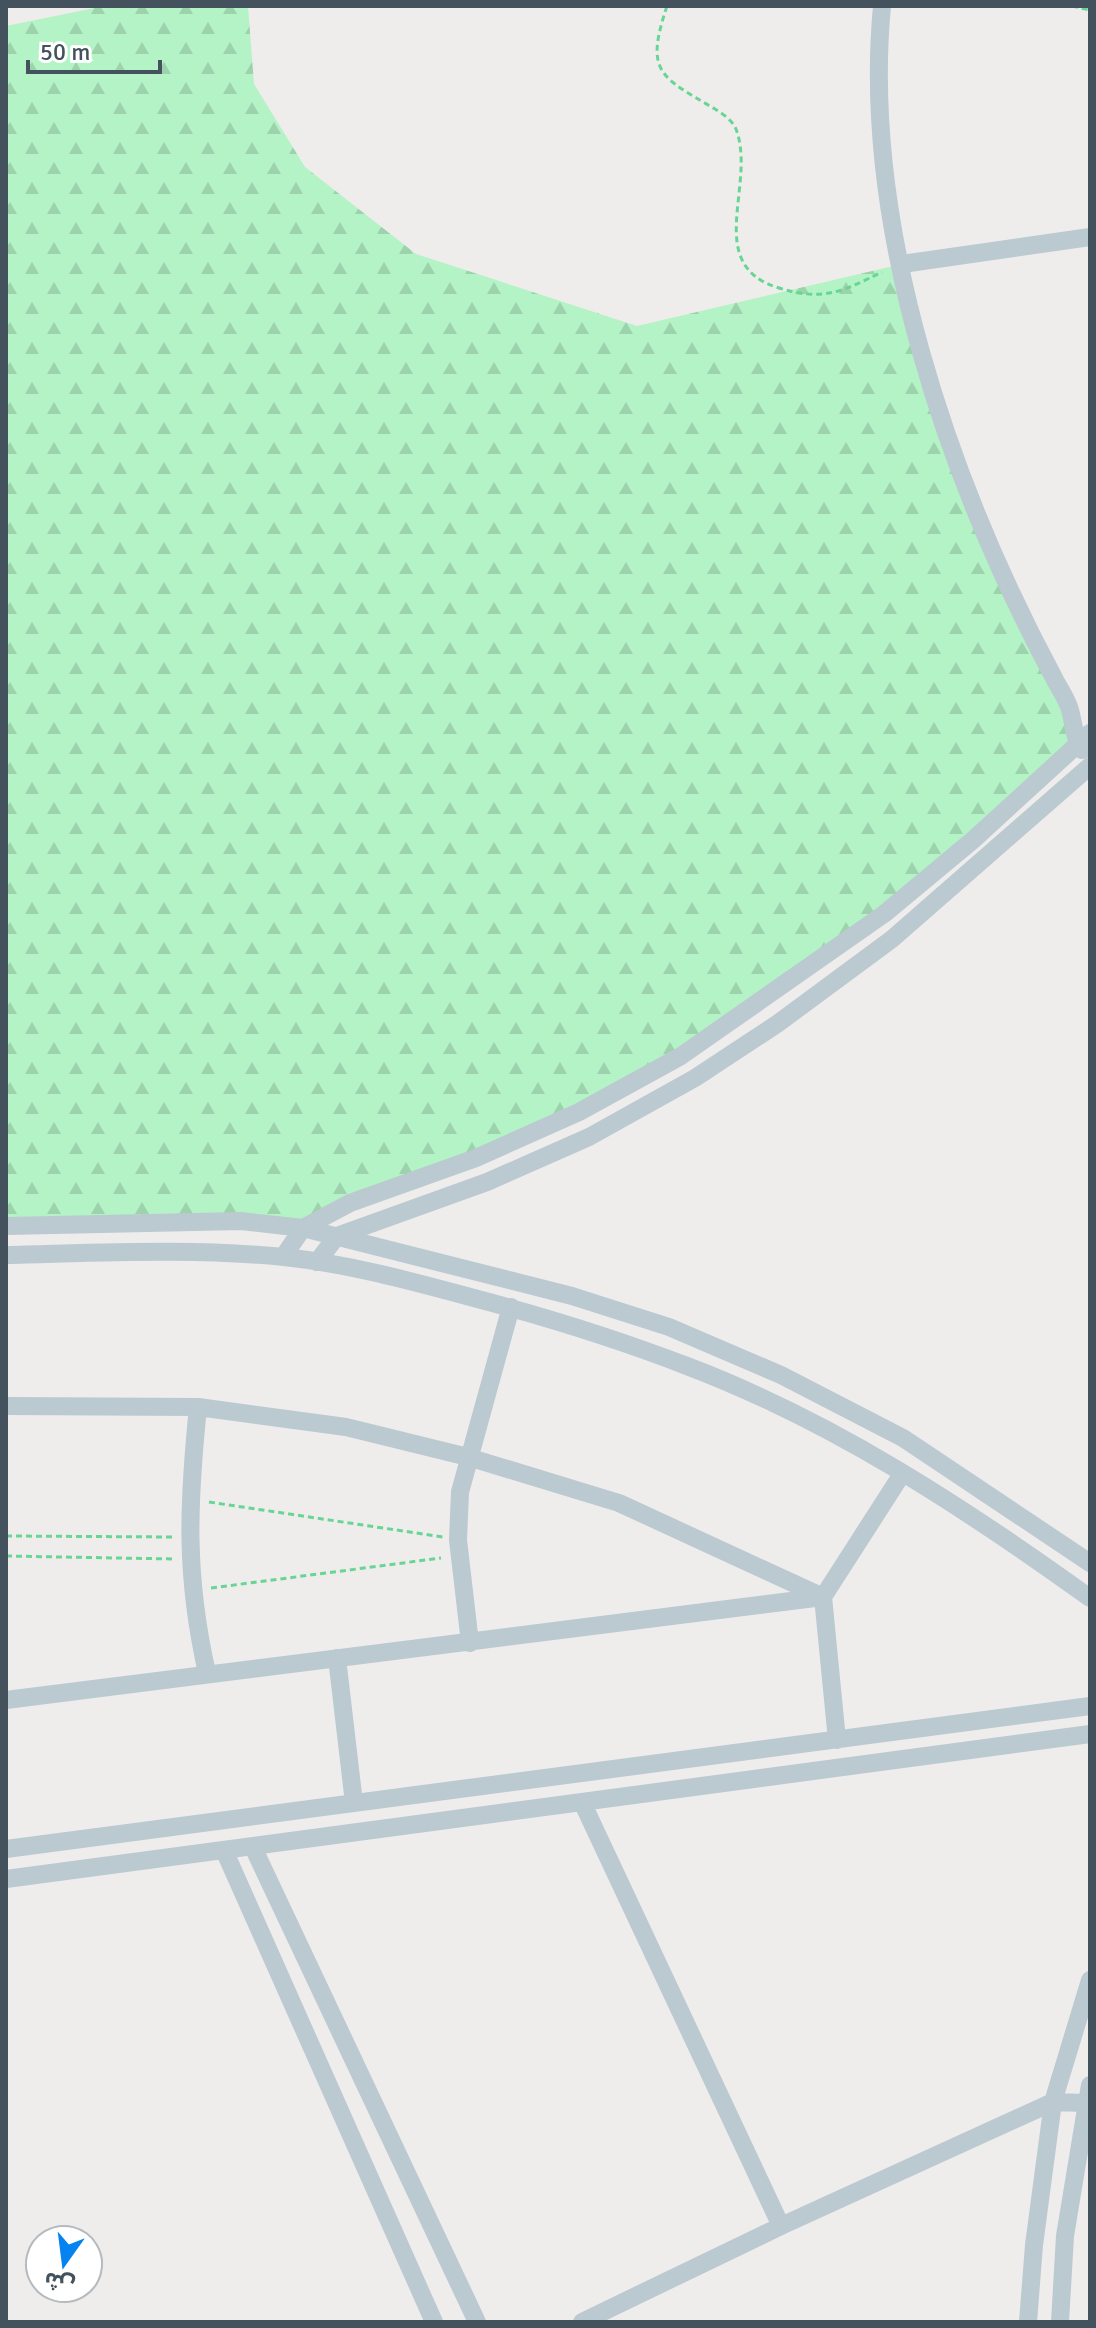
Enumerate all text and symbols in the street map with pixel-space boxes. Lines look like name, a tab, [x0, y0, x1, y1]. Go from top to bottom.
scale bar	[28, 24, 160, 74]
text: 50 m	[40, 37, 90, 67]
north arrow	[24, 2224, 104, 2304]
text: ش	[41, 2266, 77, 2300]

